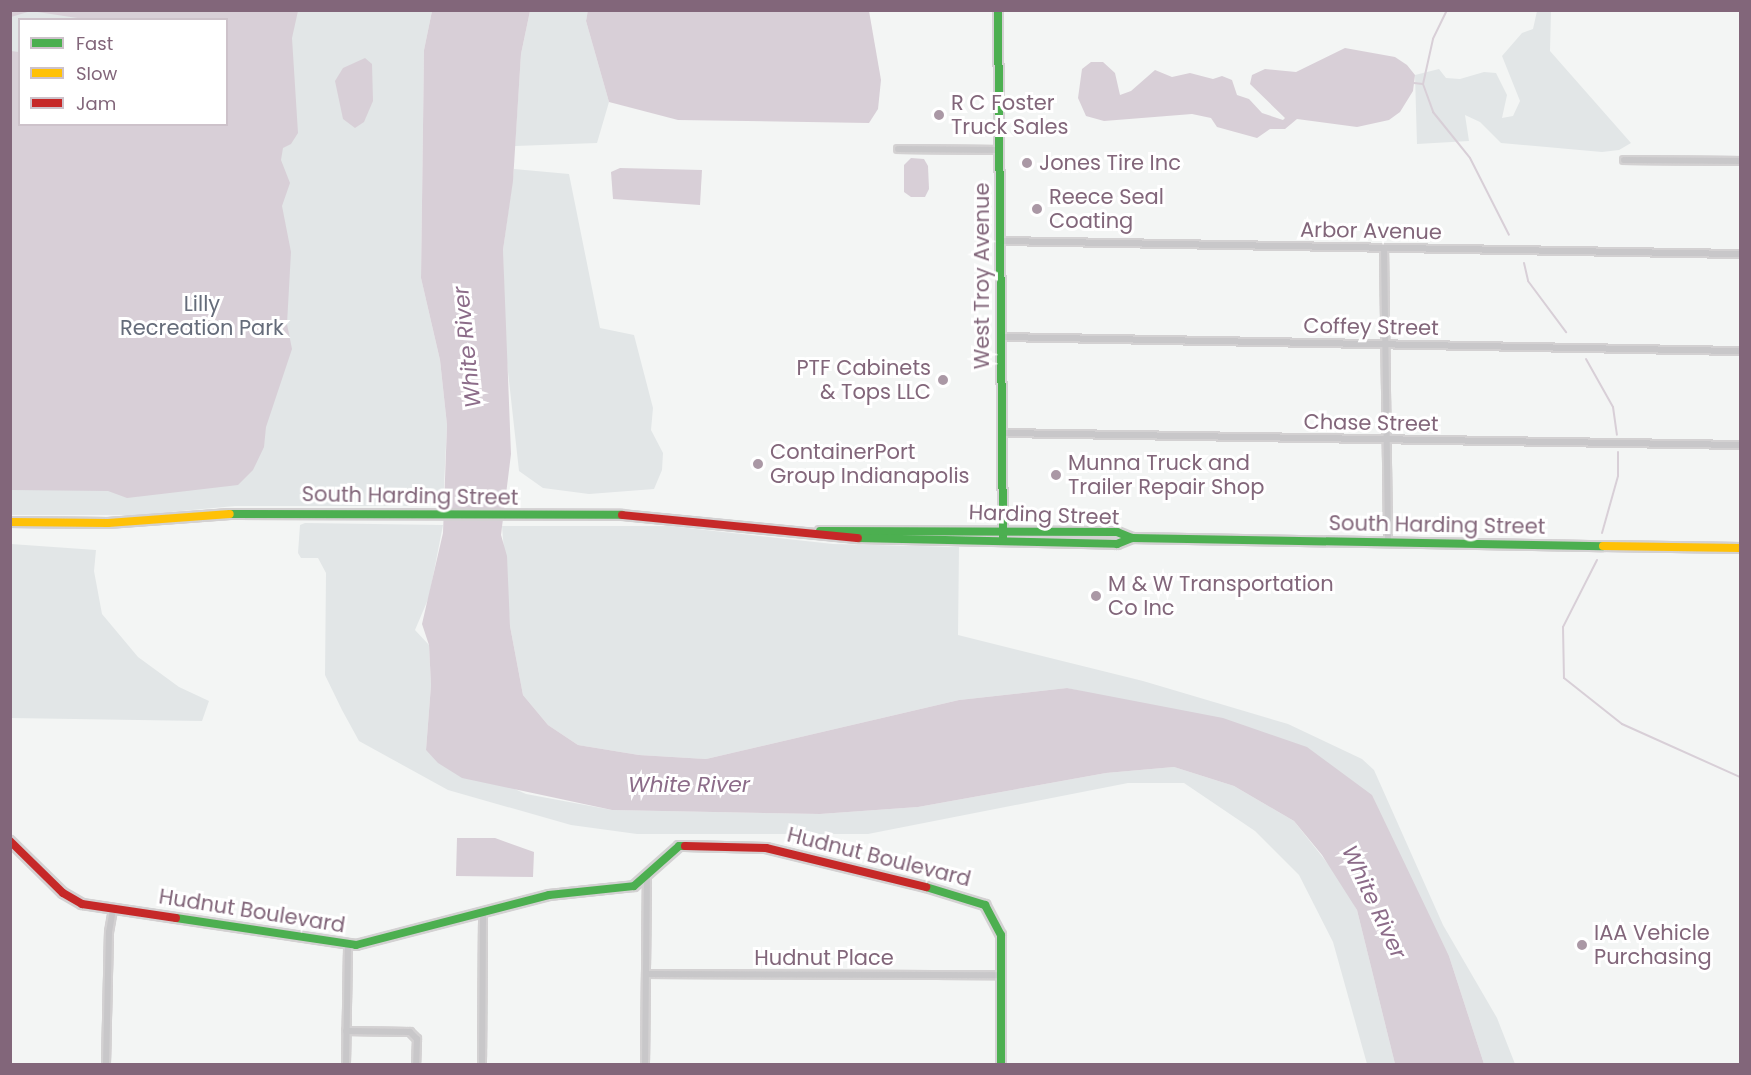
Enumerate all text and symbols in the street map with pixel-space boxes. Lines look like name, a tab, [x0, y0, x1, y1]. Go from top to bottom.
legend	[18, 18, 228, 126]
text: Fast	[76, 31, 113, 56]
text: Slow	[76, 61, 117, 86]
place label: R C Foster Truck Sales	[951, 90, 1068, 140]
text: Jam	[76, 91, 116, 116]
marker: R C Foster Truck Sales	[932, 108, 946, 122]
place label: Jones Tire Inc	[1039, 150, 1181, 176]
marker: Jones Tire Inc	[1020, 156, 1034, 170]
street label: West Troy Avenue	[969, 183, 995, 369]
place label: Reece Seal Coating	[1049, 184, 1164, 234]
marker: Reece Seal Coating	[1030, 202, 1044, 216]
street label: Arbor Avenue	[1300, 217, 1442, 245]
water label: White River	[447, 285, 487, 409]
park label: Lilly Recreation Park	[120, 291, 284, 341]
street label: Coffey Street	[1303, 313, 1439, 341]
place label: PTF Cabinets & Tops LLC	[796, 355, 931, 405]
marker: PTF Cabinets & Tops LLC	[936, 373, 950, 387]
street label: Chase Street	[1303, 409, 1439, 437]
place label: ContainerPort Group Indianapolis	[770, 439, 970, 489]
place label: Munna Truck and Trailer Repair Shop	[1068, 450, 1264, 500]
marker: ContainerPort Group Indianapolis	[751, 457, 765, 471]
marker: Munna Truck and Trailer Repair Shop	[1049, 468, 1063, 482]
street label: South Harding Street	[302, 482, 518, 510]
street label: Harding Street	[968, 500, 1120, 530]
street label: South Harding Street	[1329, 511, 1545, 539]
place label: M & W Transportation Co Inc	[1108, 571, 1334, 621]
marker: M & W Transportation Co Inc	[1089, 589, 1103, 603]
water label: White River	[628, 772, 750, 798]
street label: Hudnut Boulevard	[785, 822, 973, 892]
water label: White River	[1336, 841, 1412, 963]
street label: Hudnut Boulevard	[157, 884, 347, 938]
place label: IAA Vehicle Purchasing	[1594, 920, 1712, 970]
marker: IAA Vehicle Purchasing	[1575, 938, 1589, 952]
street label: Hudnut Place	[754, 945, 894, 971]

